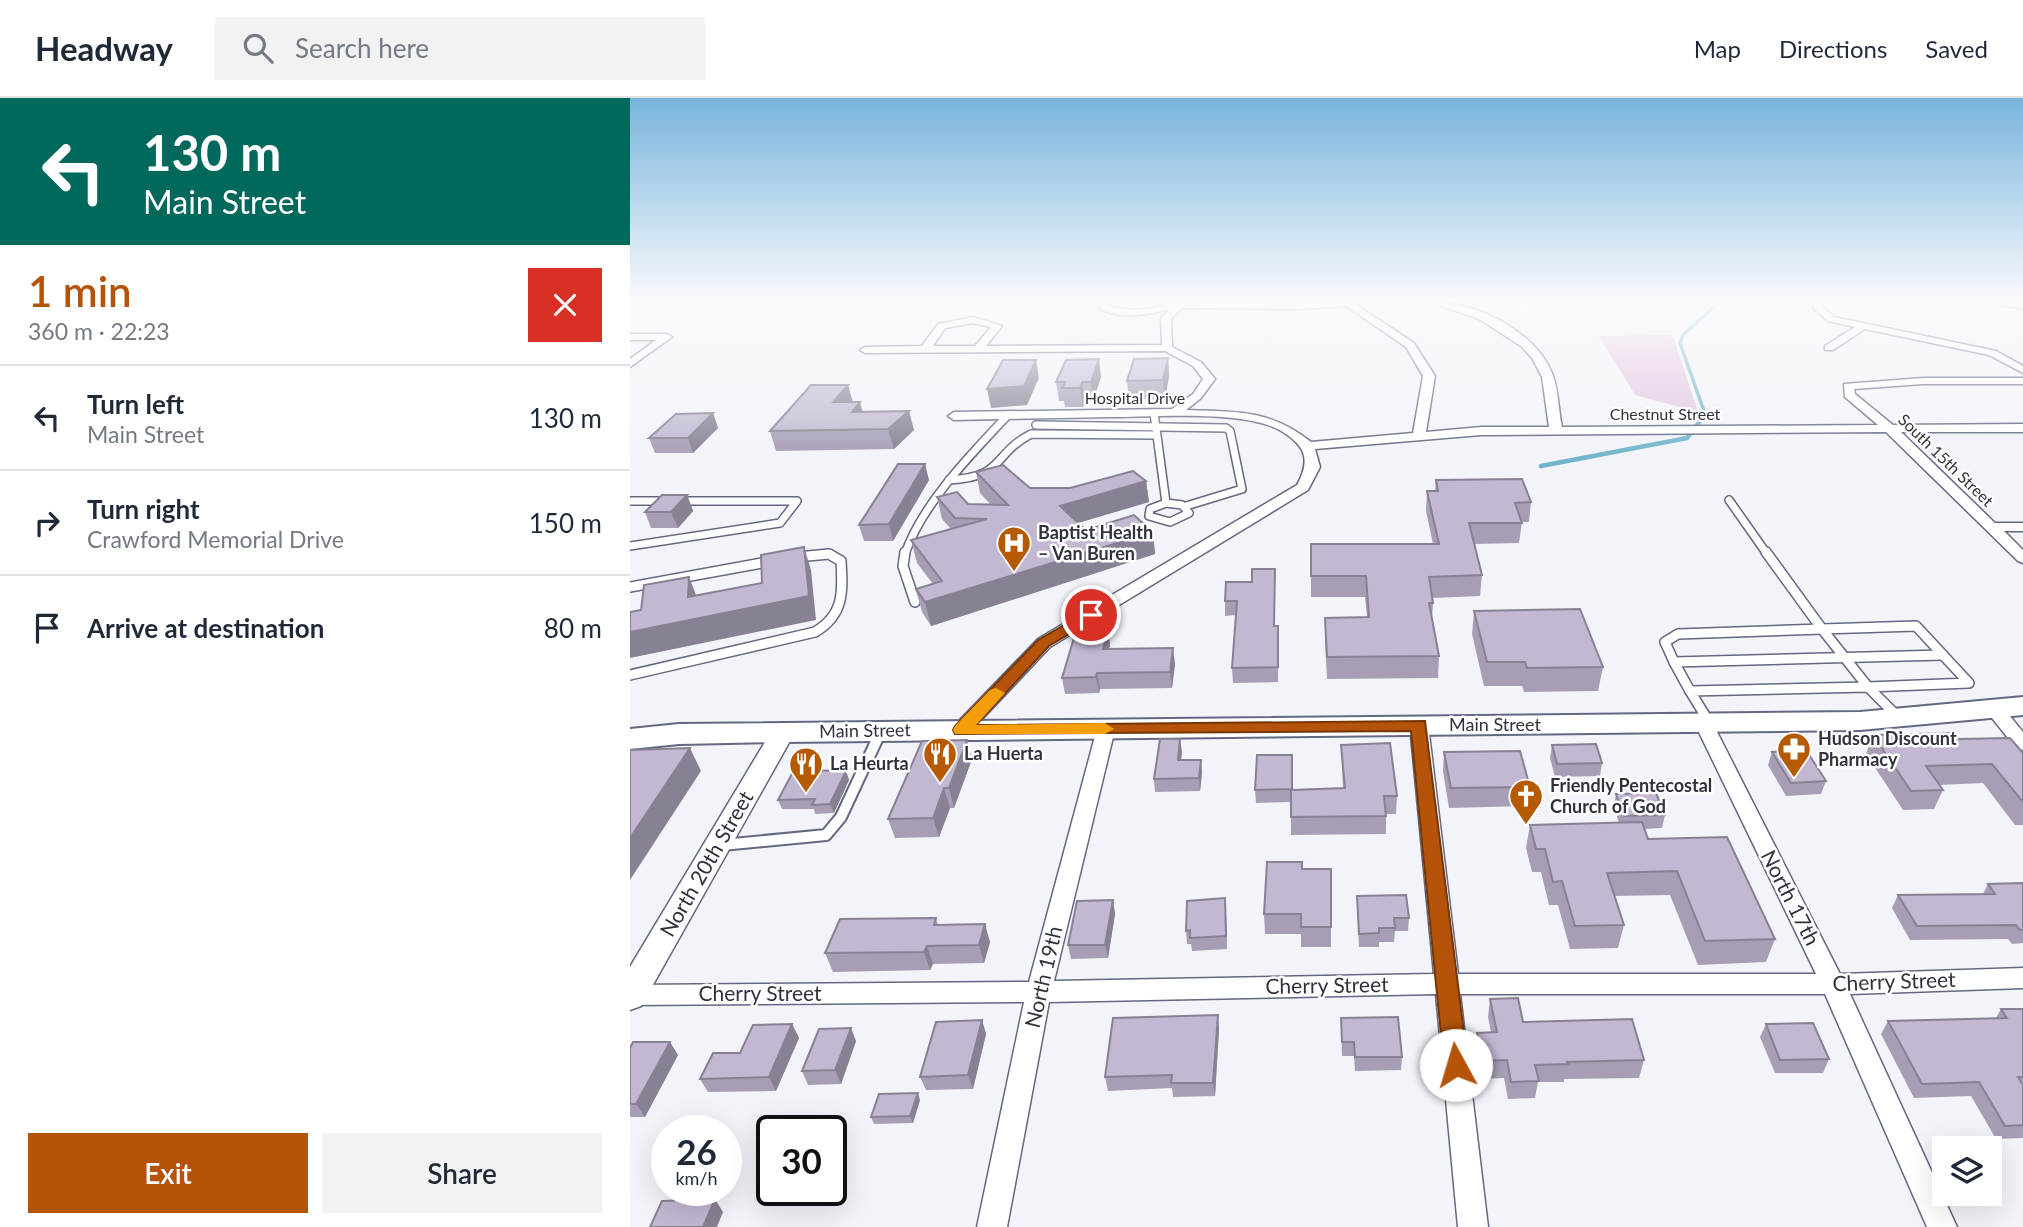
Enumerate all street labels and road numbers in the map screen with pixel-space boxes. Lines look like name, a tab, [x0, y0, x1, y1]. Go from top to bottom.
street label: Hospital Drive	[1085, 388, 1185, 407]
street label: Chestnut Street	[1610, 404, 1721, 423]
street label: South 15th Street	[1895, 409, 1998, 510]
street label: Main Street	[1449, 713, 1541, 735]
street label: Main Street	[819, 718, 912, 742]
street label: North 20th Street	[654, 786, 758, 941]
street label: North 17th	[1757, 846, 1826, 949]
street label: North 19th	[1019, 923, 1066, 1030]
street label: Cherry Street	[1832, 966, 1956, 995]
street label: Cherry Street	[1265, 971, 1389, 998]
street label: Cherry Street	[698, 980, 822, 1005]

